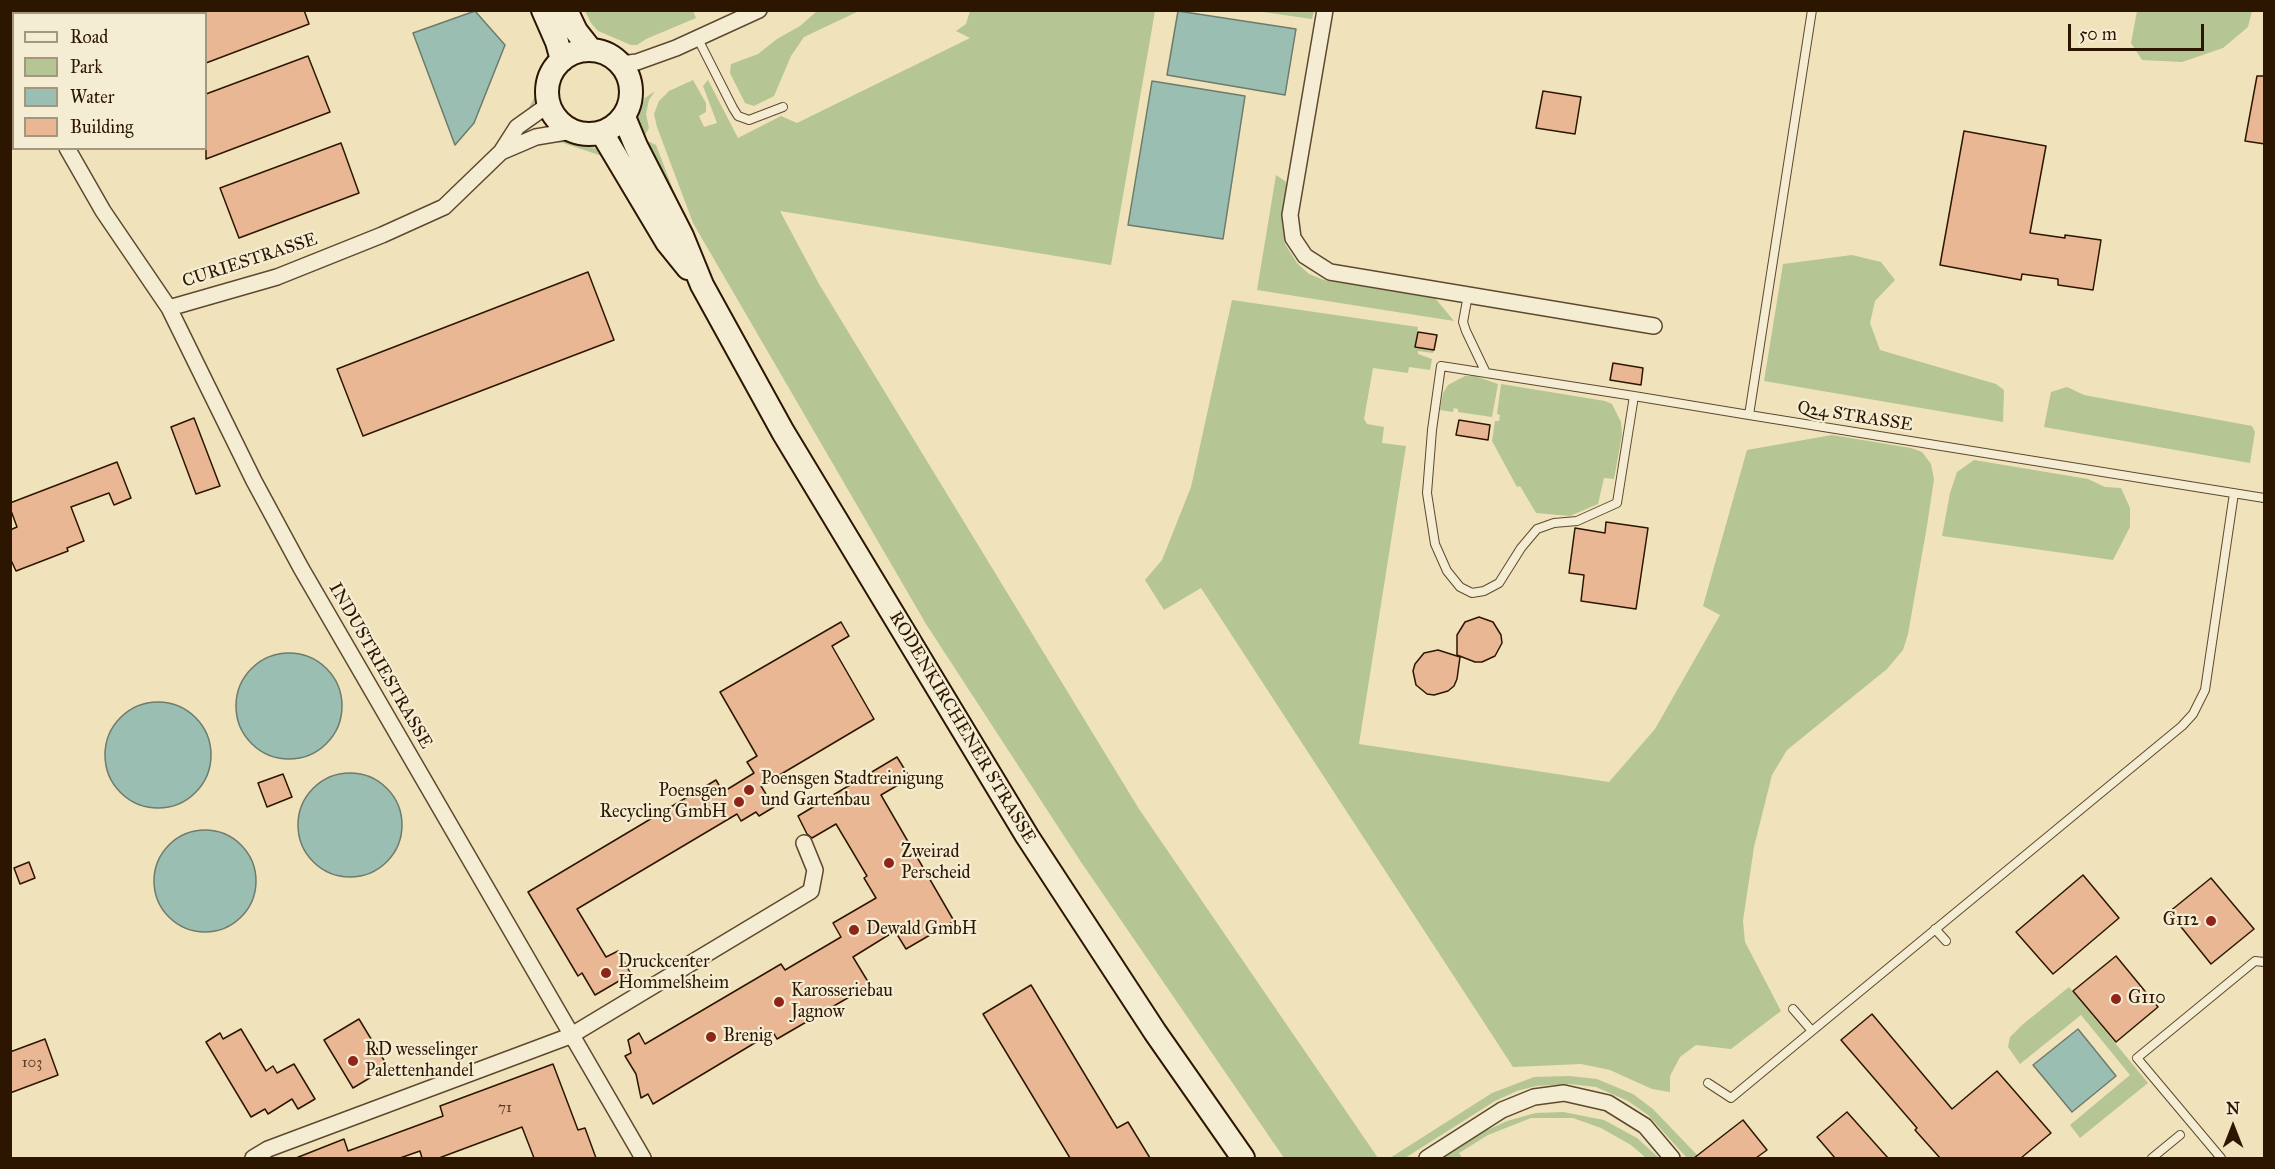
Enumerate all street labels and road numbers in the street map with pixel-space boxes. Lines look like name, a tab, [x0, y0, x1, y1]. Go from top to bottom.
street label: CURIESTRASSE	[180, 229, 320, 293]
street label: Q24 STRASSE	[1796, 397, 1914, 437]
street label: INDUSTRIESTRASSE	[324, 579, 436, 753]
street label: RODENKIRCHENER STRASSE	[884, 608, 1040, 848]

